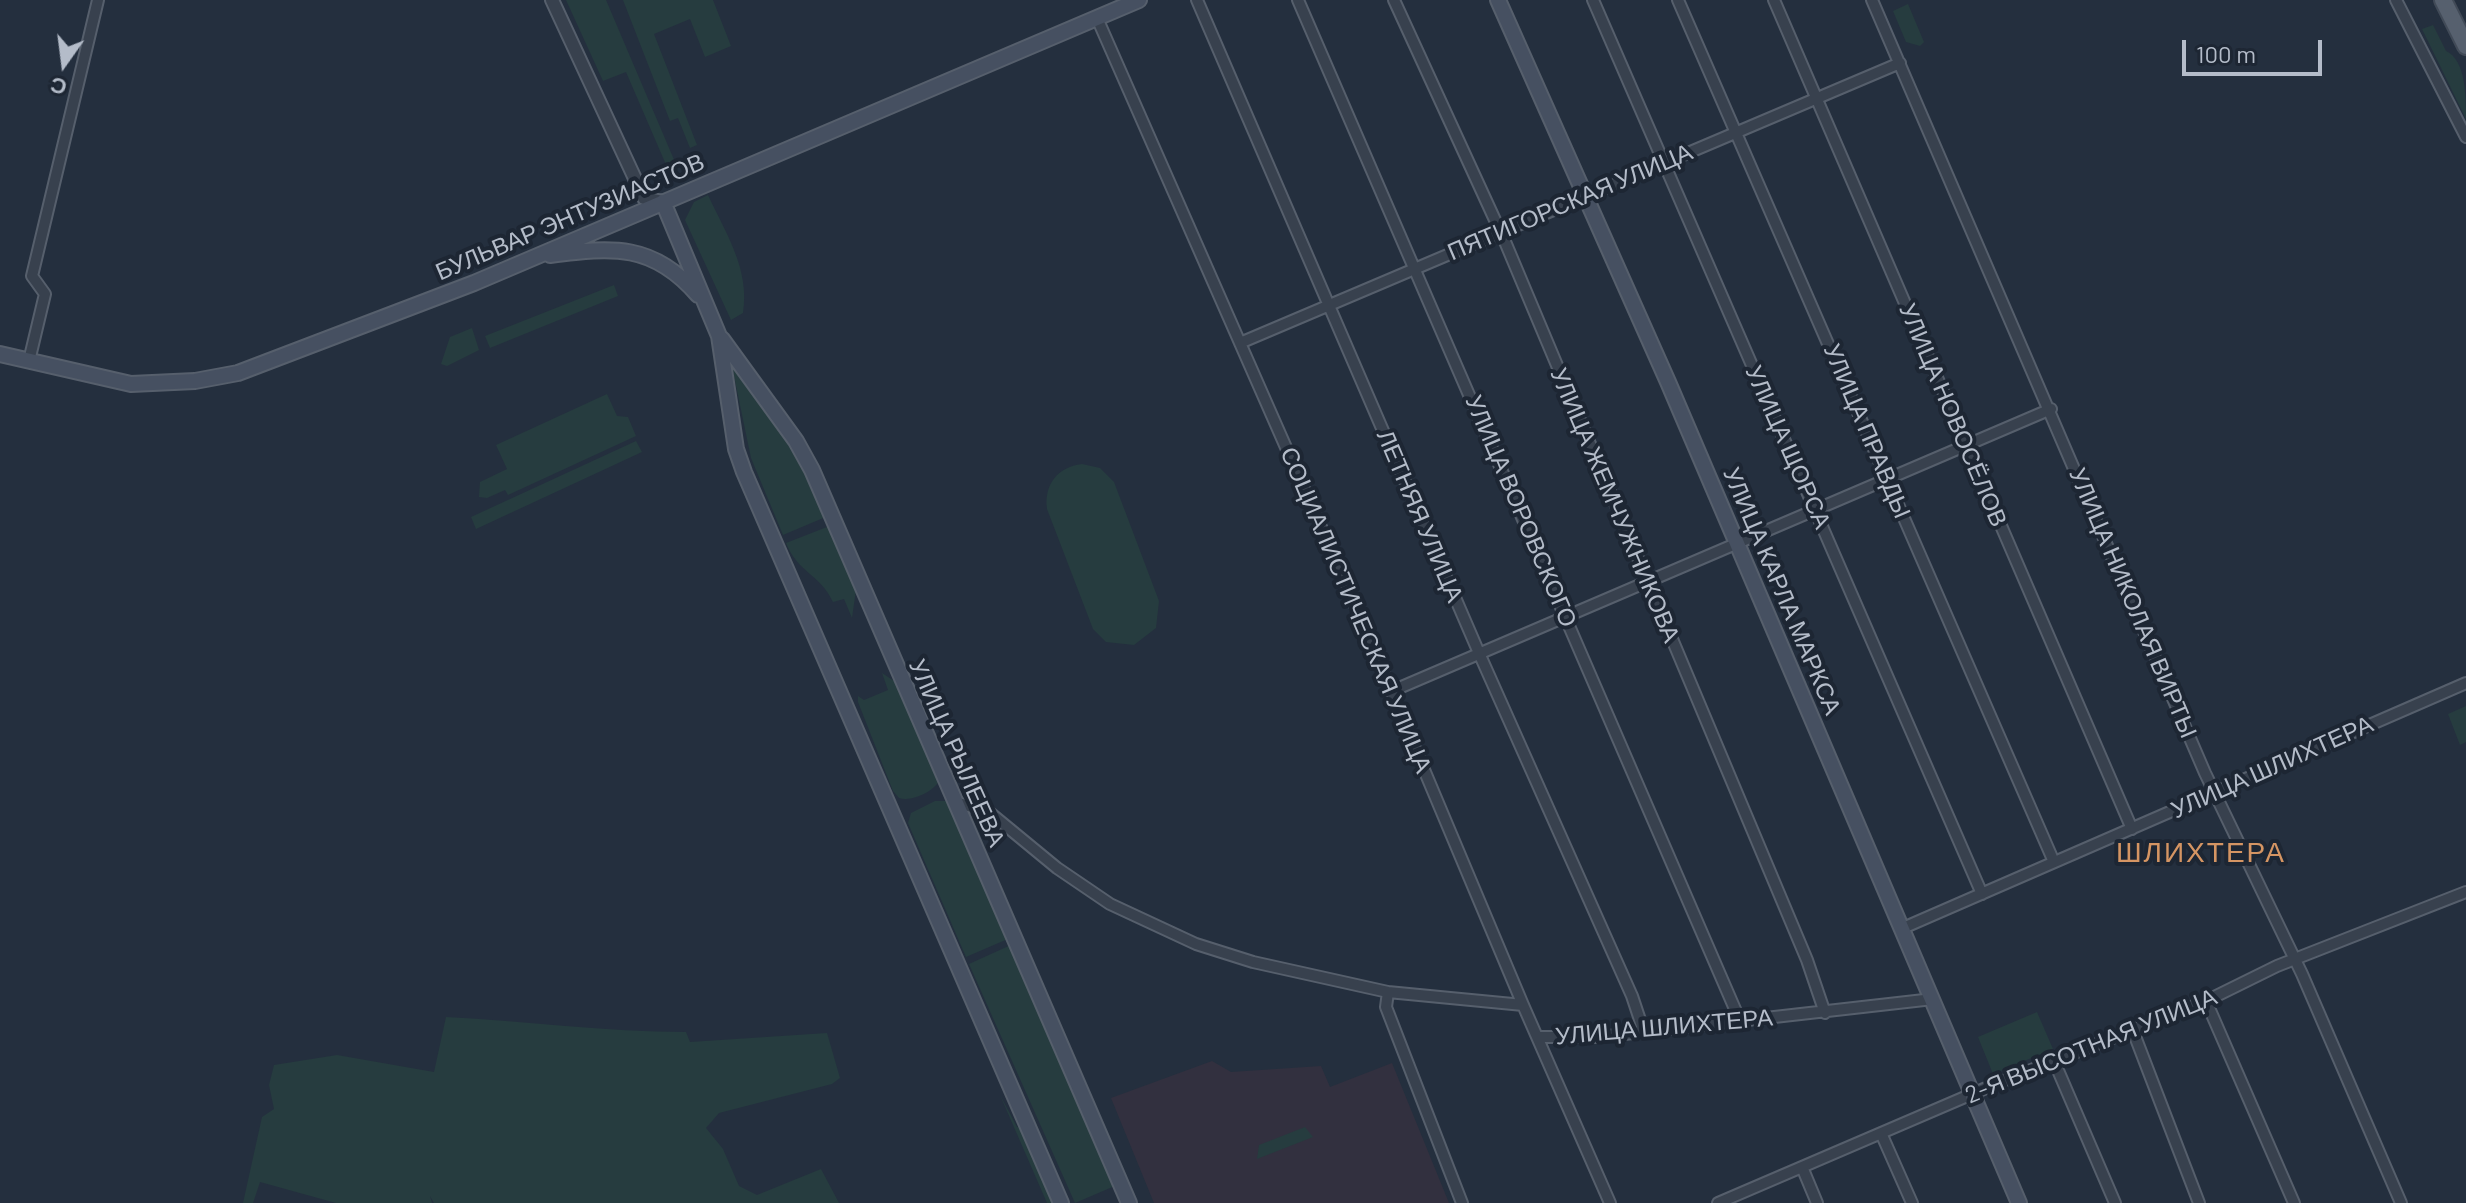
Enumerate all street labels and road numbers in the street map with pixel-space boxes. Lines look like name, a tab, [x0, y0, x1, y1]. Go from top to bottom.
street label: ПЯТИГОРСКАЯ УЛИЦА	[1443, 137, 1697, 267]
street label: БУЛЬВАР ЭНТУЗИАСТОВ	[431, 147, 709, 287]
street label: УЛИЦА НОВОСЁЛОВ	[1893, 299, 2013, 531]
street label: УЛИЦА ПРАВДЫ	[1817, 339, 1917, 523]
street label: УЛИЦА ЩОРСА	[1739, 361, 1837, 533]
street label: УЛИЦА ЖЕМЧУЖНИКОВА	[1544, 363, 1686, 647]
street label: УЛИЦА ВОРОВСКОГО	[1459, 391, 1583, 631]
street label: ЛЕТНЯЯ УЛИЦА	[1371, 425, 1469, 607]
street label: СОЦИАЛИСТИЧЕСКАЯ УЛИЦА	[1274, 443, 1438, 777]
street label: УЛИЦА КАРЛА МАРКСА	[1717, 463, 1847, 719]
street label: УЛИЦА НИКОЛАЯ ВИРТЫ	[2063, 464, 2203, 742]
street label: УЛИЦА РЫЛЕЕВА	[903, 655, 1011, 851]
street label: УЛИЦА ШЛИХТЕРА	[2167, 709, 2377, 825]
street label: 2-Я ВЫСОТНАЯ УЛИЦА	[1961, 982, 2221, 1110]
street label: УЛИЦА ШЛИХТЕРА	[1554, 1003, 1774, 1051]

